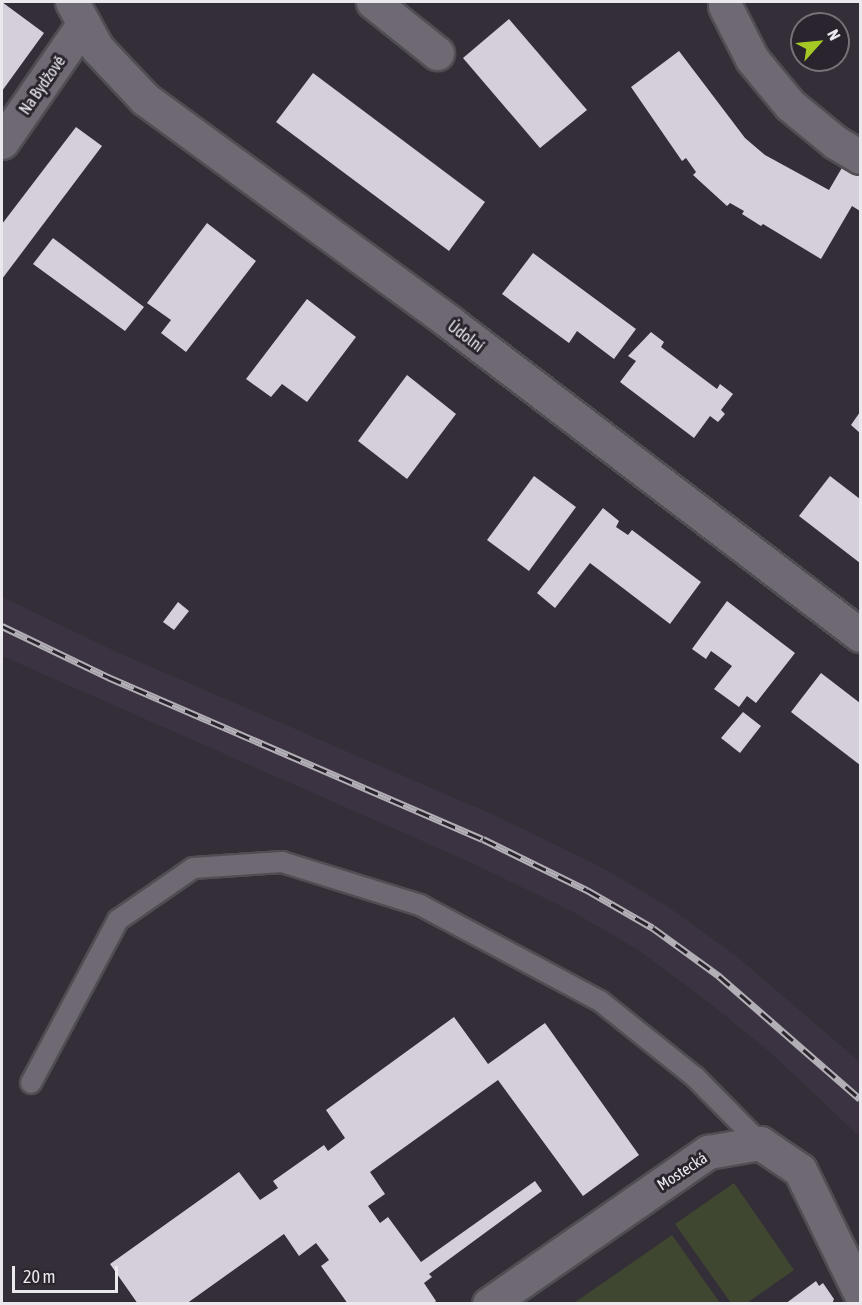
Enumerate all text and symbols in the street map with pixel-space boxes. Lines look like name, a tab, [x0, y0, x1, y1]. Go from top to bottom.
north arrow	[790, 12, 850, 72]
text: N	[824, 26, 844, 43]
street label: Na Bydžově	[15, 52, 69, 118]
street label: Údolní	[444, 316, 488, 356]
street label: Mostecká	[653, 1148, 711, 1194]
scale bar	[15, 1254, 122, 1292]
text: 20 m	[23, 1266, 55, 1287]

